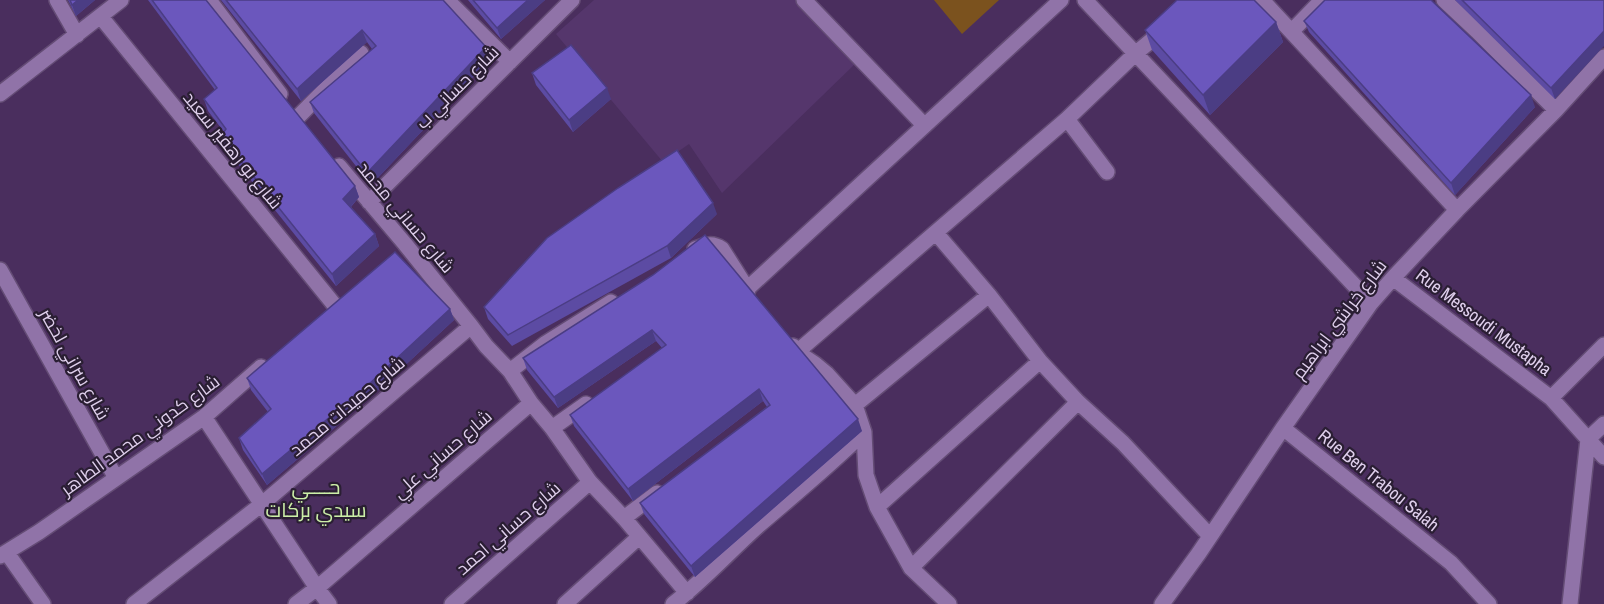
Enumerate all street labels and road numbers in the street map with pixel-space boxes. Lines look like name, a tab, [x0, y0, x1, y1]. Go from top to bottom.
street label: شارع حساني ب	[410, 40, 506, 136]
street label: شارع بو رهفير سعيد	[178, 86, 288, 214]
street label: شارع حساني محمد	[350, 156, 460, 279]
street label: شارع خراشي ابراهيم	[1286, 254, 1393, 385]
street label: Rue Messoudi Mustapha	[1411, 263, 1557, 381]
street label: شارع سراني لخضر	[32, 303, 116, 426]
street label: شارع حميدات محمد	[284, 350, 410, 462]
street label: شارع كدوني محمد الطاهر	[55, 369, 226, 503]
street label: شارع حساني علي	[387, 404, 498, 506]
street label: Rue Ben Trabou Salah	[1313, 423, 1445, 537]
street label: شارع حساني احمد	[450, 476, 567, 582]

